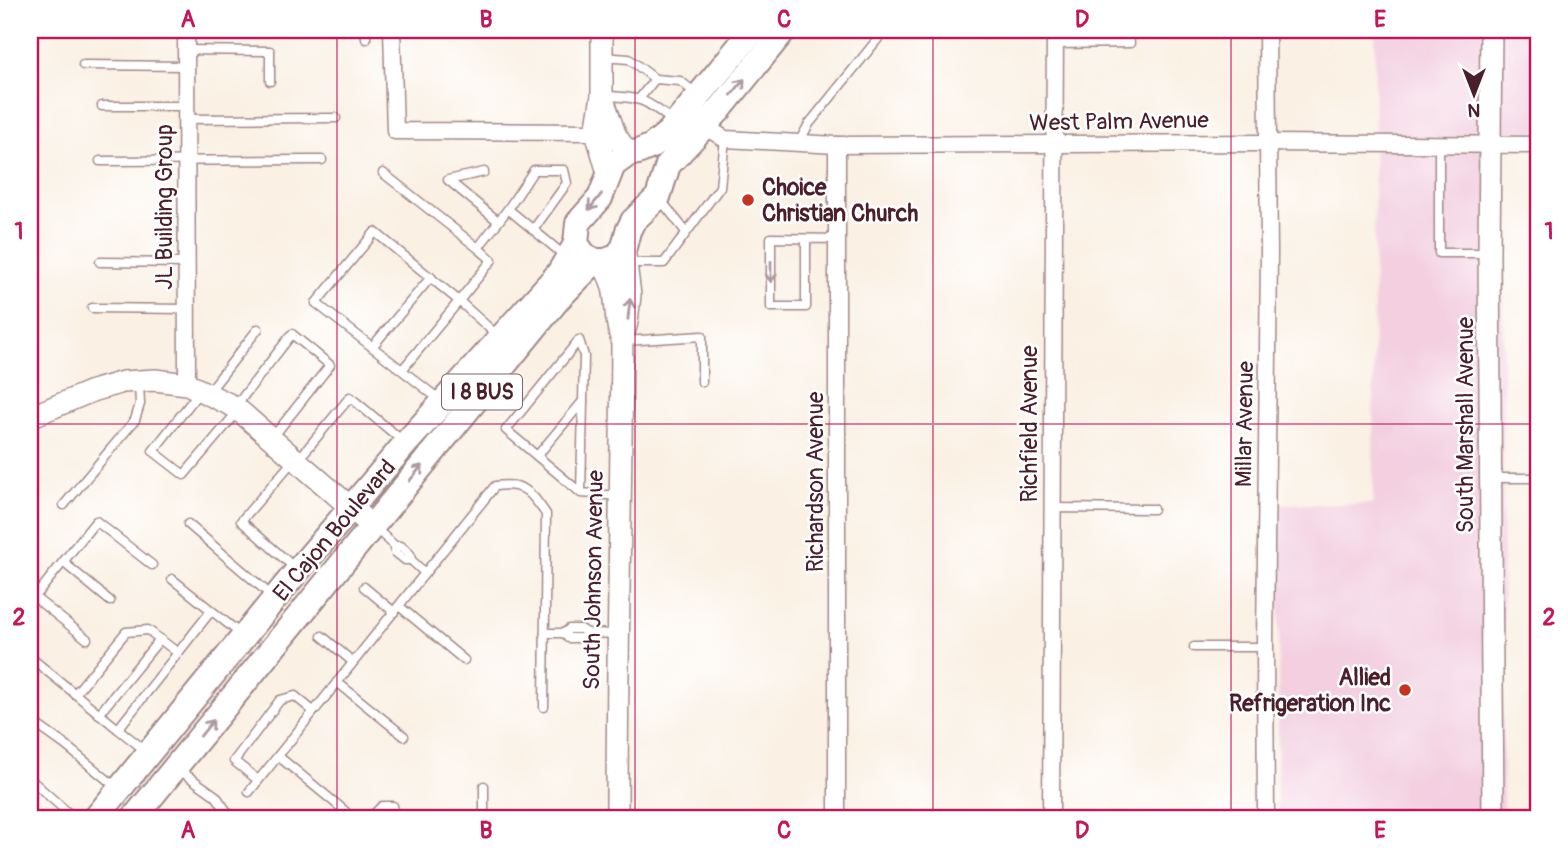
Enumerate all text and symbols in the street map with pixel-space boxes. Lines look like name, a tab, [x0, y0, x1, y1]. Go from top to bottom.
text: A	[181, 5, 196, 34]
text: B	[479, 5, 493, 34]
text: C	[777, 5, 791, 34]
text: D	[1075, 5, 1089, 34]
text: E	[1374, 5, 1386, 34]
north arrow	[1438, 60, 1508, 130]
one-way arrow	[730, 78, 745, 97]
text: N	[1467, 98, 1480, 122]
street label: West Palm Avenue	[1029, 105, 1210, 138]
street label: JL Building Group	[150, 124, 179, 290]
place label: Choice Christian Church	[762, 173, 918, 228]
one-way arrow	[588, 192, 603, 210]
marker: Choice Christian Church	[740, 192, 756, 208]
text: 1	[15, 217, 24, 246]
text: 1	[1545, 217, 1554, 246]
one-way arrow	[764, 260, 778, 283]
one-way arrow	[622, 298, 635, 321]
street label: South Marshall Avenue	[1451, 316, 1480, 533]
street label: Richfield Avenue	[1015, 345, 1044, 503]
street label: Millar Avenue	[1229, 360, 1260, 487]
road number: I 8 BUS	[442, 374, 522, 410]
street label: Richardson Avenue	[801, 391, 830, 572]
street label: El Cajon Boulevard	[267, 453, 402, 607]
one-way arrow	[408, 465, 424, 483]
street label: South Johnson Avenue	[577, 469, 610, 690]
text: 2	[13, 603, 26, 632]
text: 2	[1543, 603, 1556, 632]
place label: Allied Refrigeration Inc	[1229, 663, 1391, 718]
marker: Allied Refrigeration Inc	[1397, 682, 1413, 698]
one-way arrow	[199, 720, 215, 738]
text: A	[181, 816, 196, 845]
text: B	[479, 816, 493, 845]
text: C	[777, 816, 791, 845]
text: D	[1075, 816, 1089, 845]
text: E	[1374, 816, 1386, 845]

